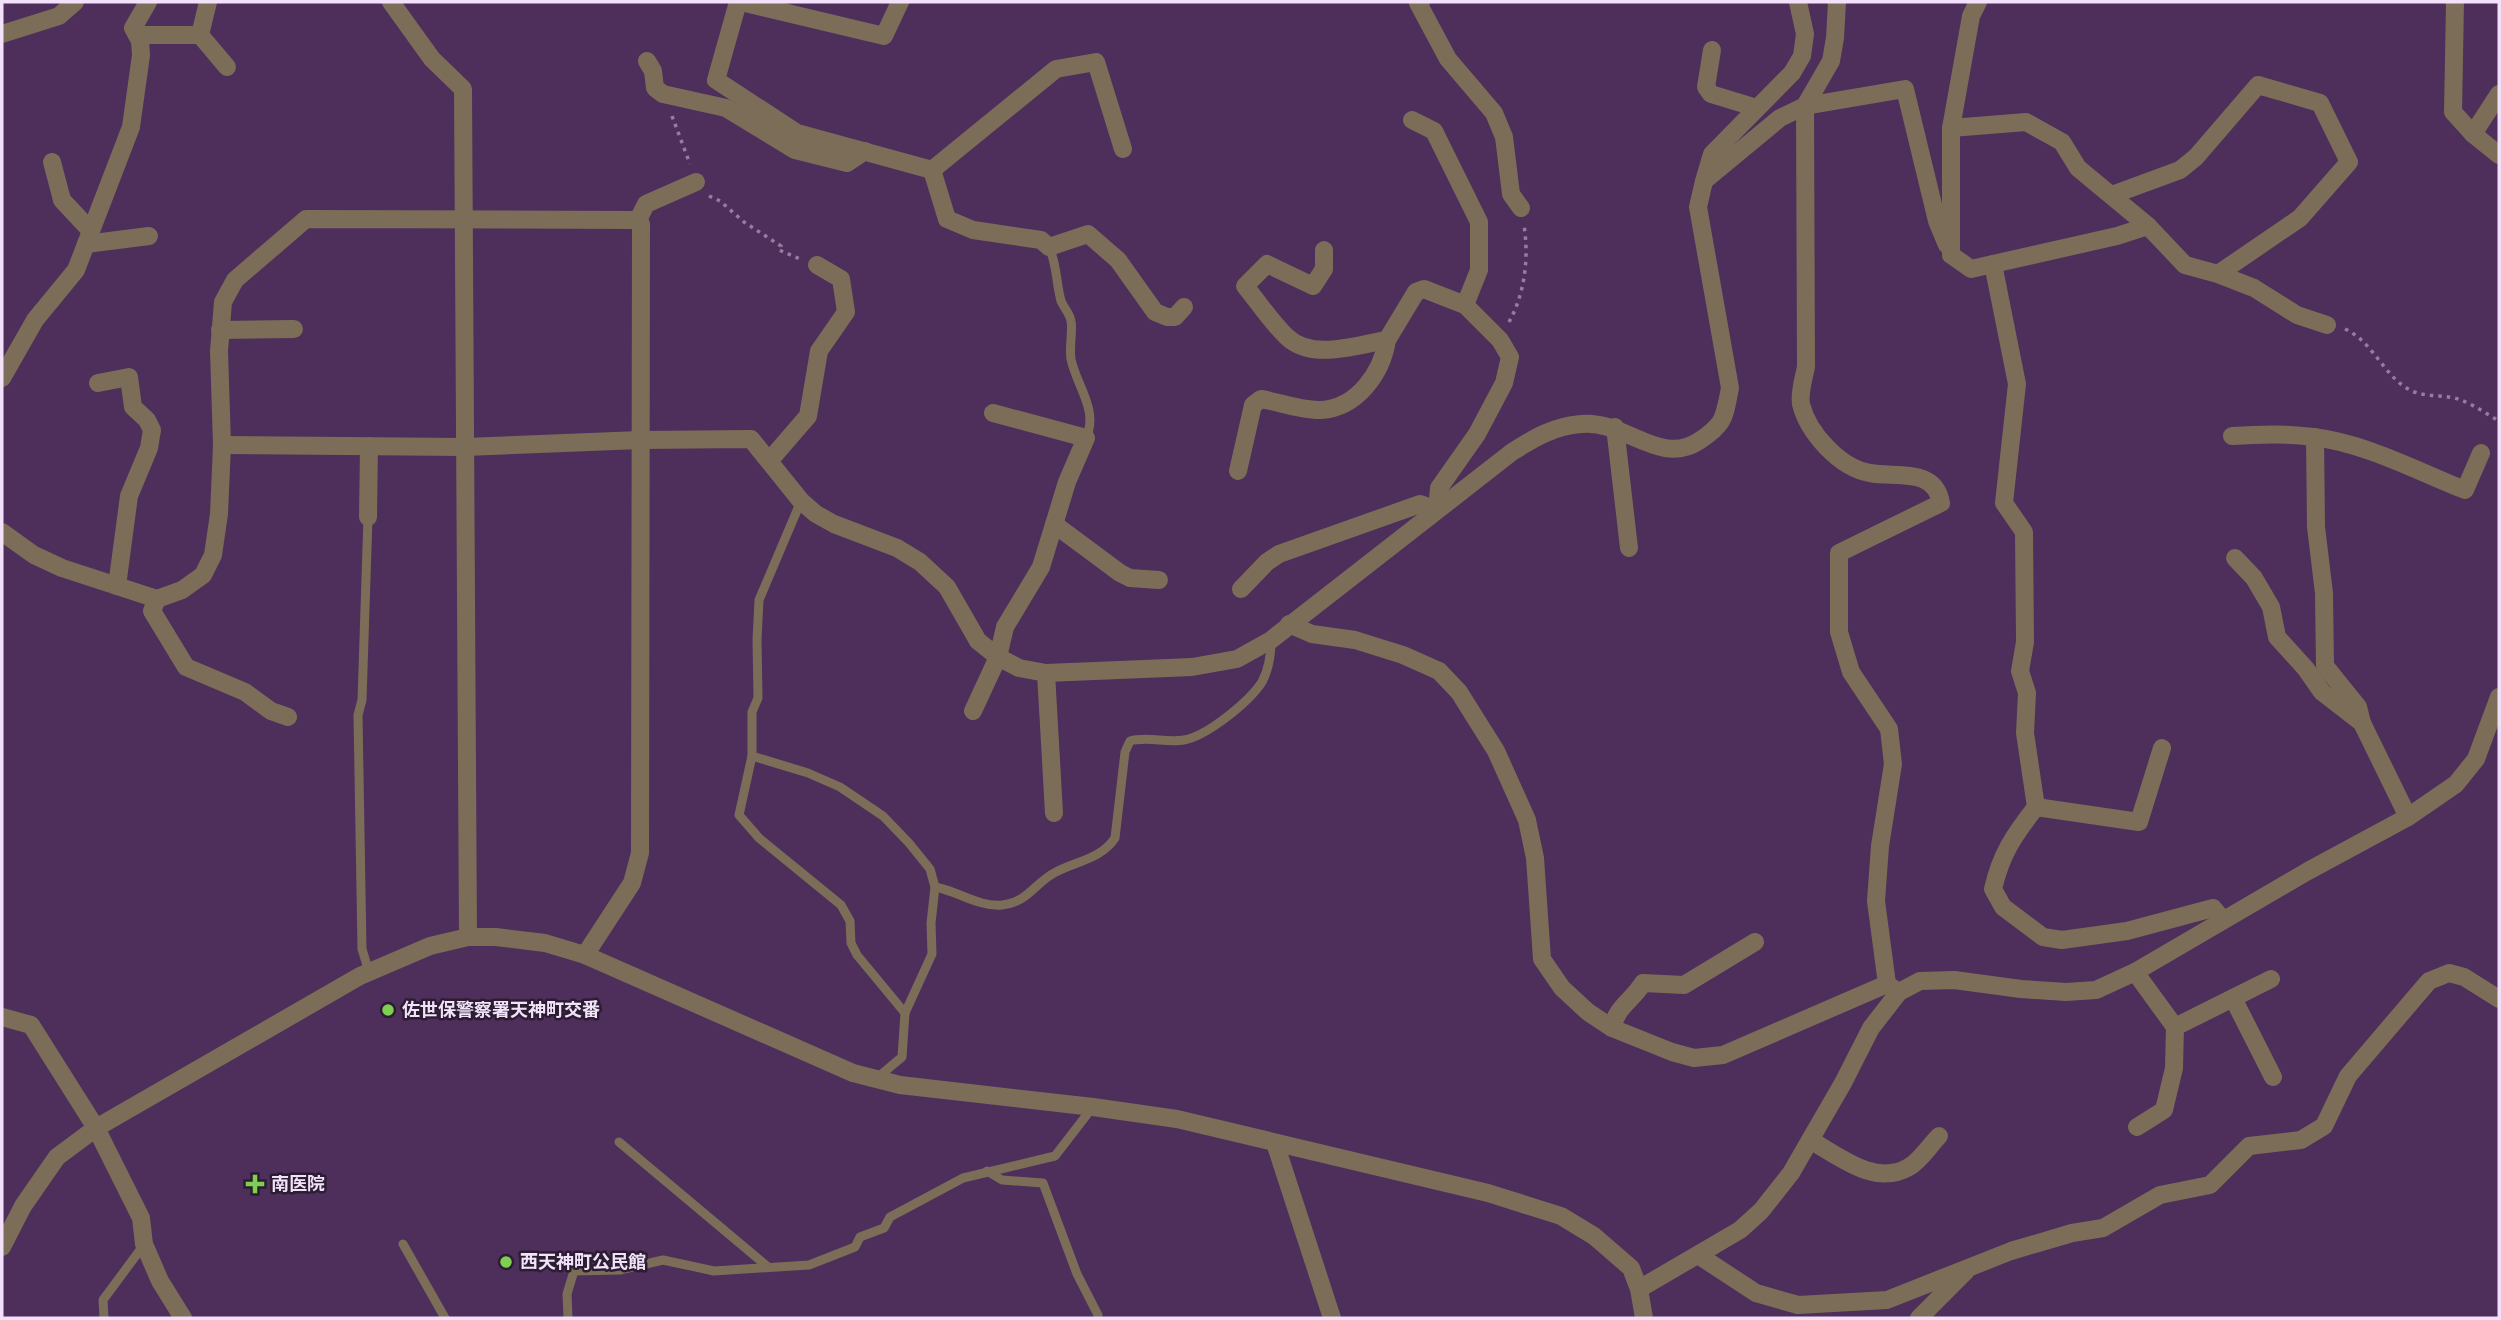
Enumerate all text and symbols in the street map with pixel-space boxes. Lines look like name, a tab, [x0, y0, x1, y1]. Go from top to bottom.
place label: 佐世保警察署天神町交番	[402, 998, 600, 1021]
marker: 佐世保警察署天神町交番	[380, 1002, 396, 1018]
place label: 南医院	[271, 1172, 325, 1195]
marker: 南医院	[245, 1174, 265, 1194]
place label: 西天神町公民館	[520, 1250, 646, 1273]
marker: 西天神町公民館	[498, 1254, 514, 1270]

